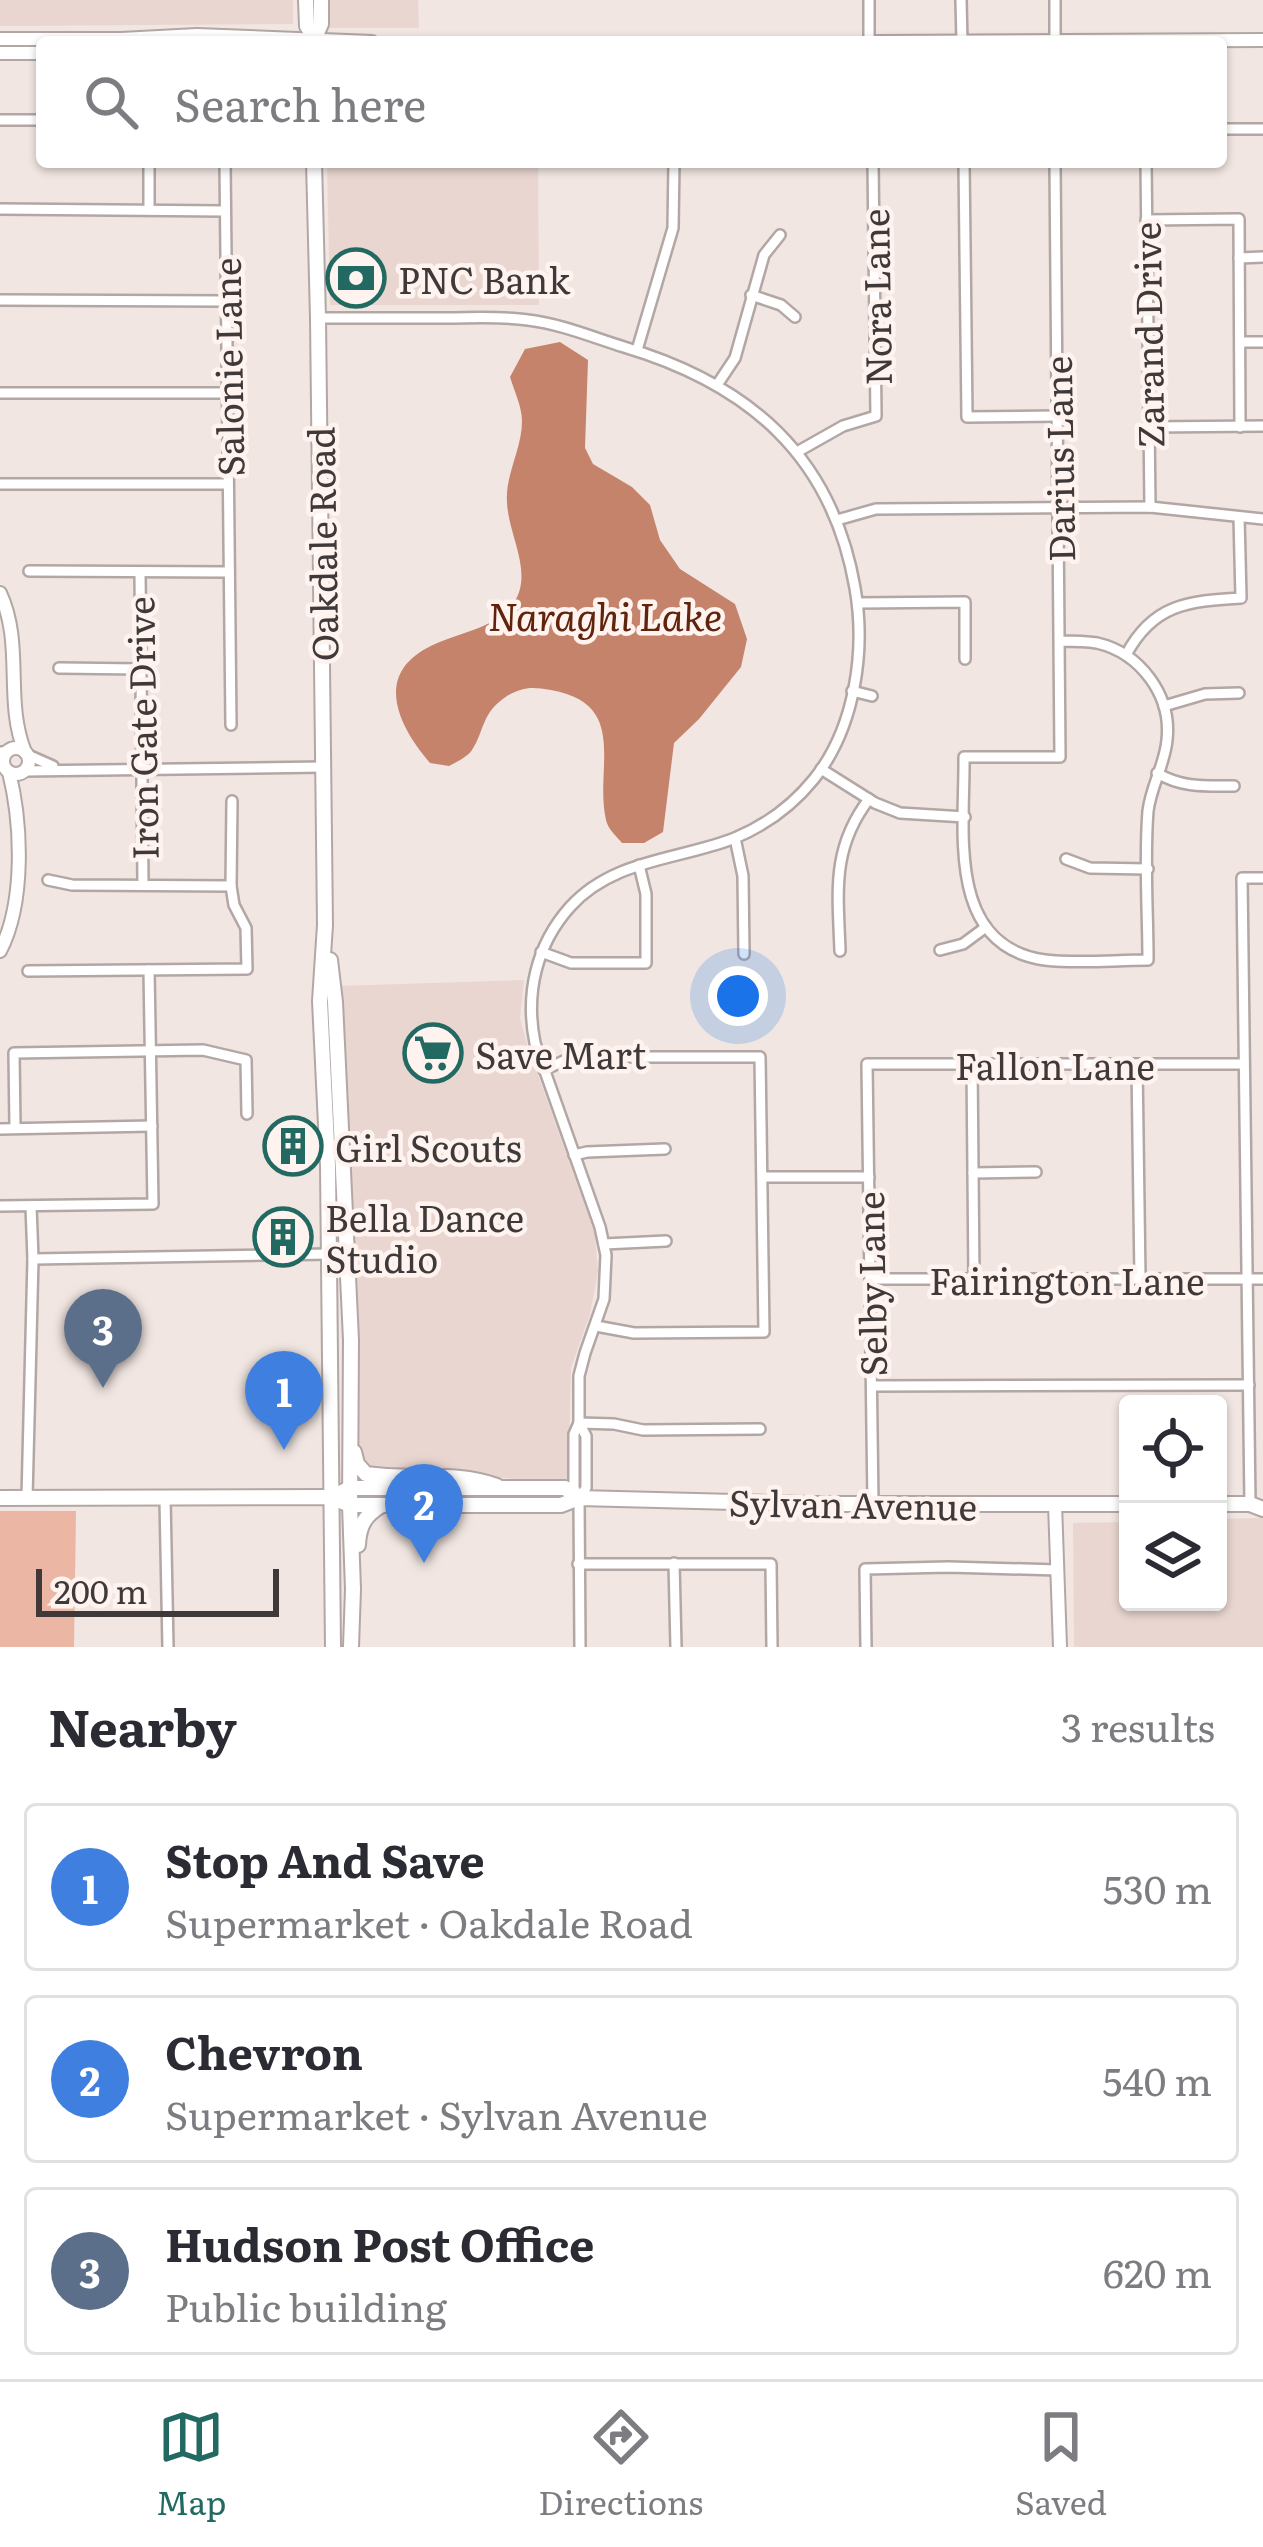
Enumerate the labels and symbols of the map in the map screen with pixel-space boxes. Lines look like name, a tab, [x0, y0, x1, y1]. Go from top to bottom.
street label: Nora Lane	[847, 208, 903, 386]
street label: Zarand Drive	[1119, 221, 1175, 449]
bank icon: PNC Bank	[325, 247, 387, 309]
place label: PNC Bank	[398, 252, 571, 305]
street label: Salonie Lane	[199, 257, 255, 477]
street label: Darius Lane	[1030, 355, 1086, 563]
street label: Oakdale Road	[292, 426, 350, 662]
water label: Naraghi Lake	[488, 585, 722, 643]
street label: Iron Gate Drive	[112, 596, 170, 860]
your location	[708, 966, 768, 1026]
supermarket icon: Save Mart	[402, 1022, 464, 1084]
place label: Save Mart	[475, 1027, 647, 1080]
street label: Fallon Lane	[955, 1038, 1155, 1091]
building icon: Girl Scouts	[262, 1115, 324, 1177]
place label: Girl Scouts	[335, 1120, 522, 1173]
place label: Bella Dance Studio	[325, 1190, 524, 1284]
street label: Selby Lane	[842, 1191, 898, 1377]
building icon: Bella Dance Studio	[252, 1206, 314, 1268]
street label: Fairington Lane	[929, 1253, 1205, 1306]
pin: 3	[64, 1289, 142, 1388]
pin: 1	[245, 1351, 323, 1450]
pin: 2	[385, 1464, 463, 1563]
street label: Sylvan Avenue	[728, 1474, 978, 1532]
scale bar	[36, 1563, 279, 1616]

